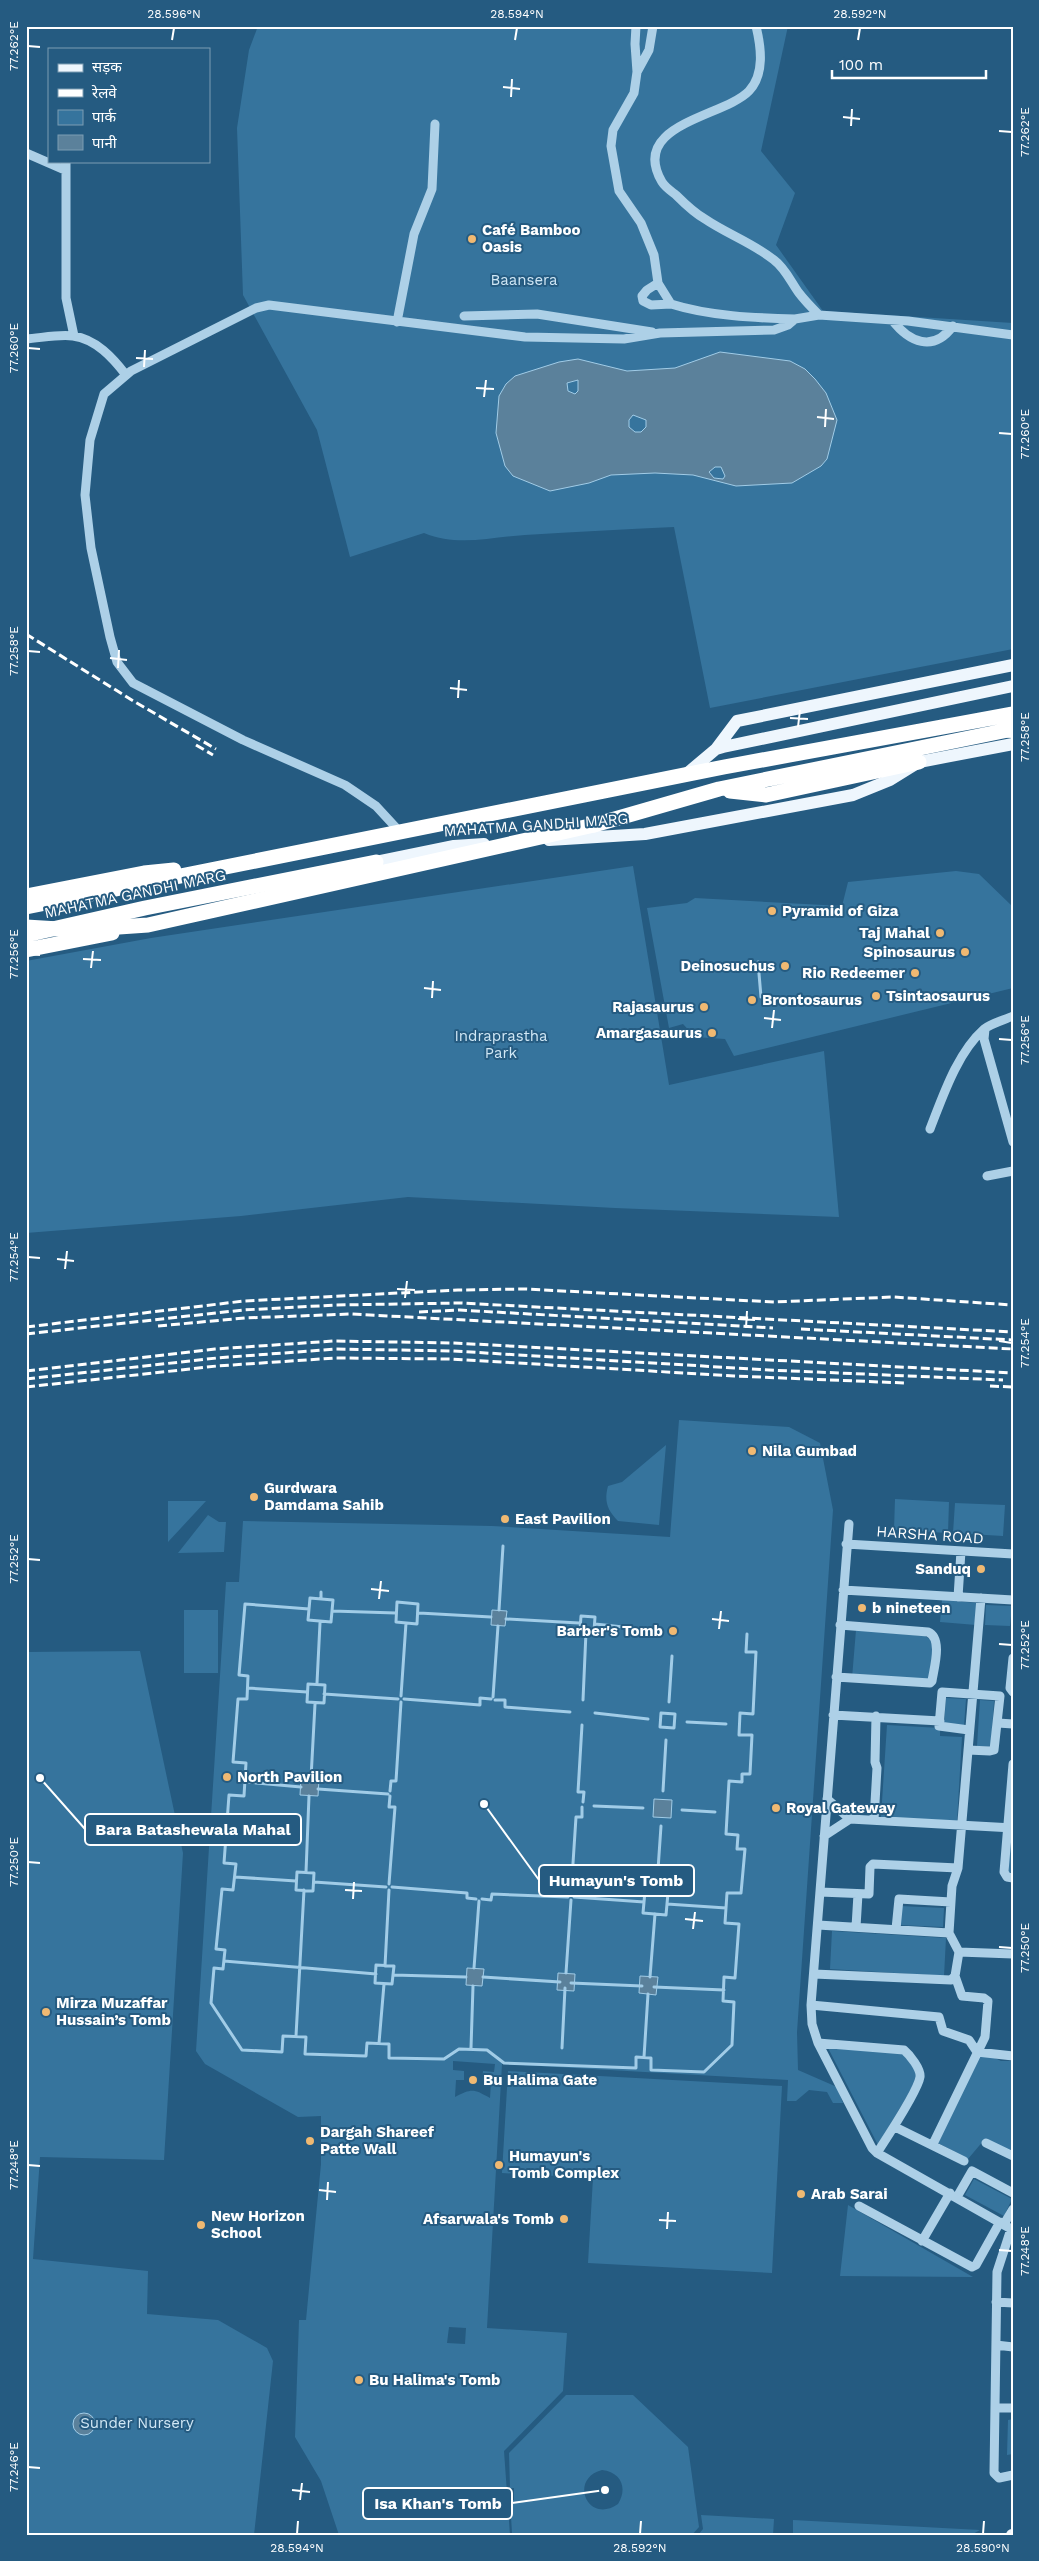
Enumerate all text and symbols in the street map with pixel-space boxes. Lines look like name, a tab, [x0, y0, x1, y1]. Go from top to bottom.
text: 28.596°N	[147, 7, 201, 21]
text: 28.594°N	[490, 7, 544, 21]
text: 28.592°N	[833, 7, 887, 21]
text: 77.262°E	[7, 21, 21, 71]
legend	[48, 48, 210, 162]
scale bar	[832, 48, 985, 80]
text: 100 m	[839, 56, 883, 74]
text: सड़क	[92, 58, 122, 76]
text: रेलवे	[91, 84, 117, 102]
text: 77.262°E	[1018, 107, 1032, 157]
text: पार्क	[92, 108, 116, 126]
text: पानी	[92, 134, 118, 152]
place label: Café Bamboo Oasis	[482, 221, 580, 256]
marker: Café Bamboo Oasis	[466, 233, 478, 245]
park label: Baansera	[490, 271, 558, 289]
text: 77.260°E	[7, 322, 21, 373]
text: 77.260°E	[1018, 408, 1032, 459]
text: 77.258°E	[7, 626, 21, 676]
text: 77.258°E	[1018, 712, 1032, 762]
street label: MAHATMA GANDHI MARG	[443, 810, 629, 840]
street label: MAHATMA GANDHI MARG	[43, 866, 227, 922]
place label: Pyramid of Giza	[782, 902, 899, 920]
marker: Pyramid of Giza	[766, 905, 778, 917]
place label: Taj Mahal	[859, 924, 930, 942]
marker: Taj Mahal	[934, 927, 946, 939]
text: 77.256°E	[7, 929, 21, 979]
place label: Spinosaurus	[864, 943, 955, 961]
marker: Spinosaurus	[959, 946, 971, 958]
place label: Deinosuchus	[681, 957, 775, 975]
marker: Deinosuchus	[779, 960, 791, 972]
place label: Rio Redeemer	[802, 964, 906, 982]
marker: Rio Redeemer	[909, 967, 921, 979]
place label: Tsintaosaurus	[886, 987, 990, 1005]
marker: Tsintaosaurus	[870, 990, 882, 1002]
place label: Brontosaurus	[762, 991, 862, 1009]
marker: Brontosaurus	[746, 994, 758, 1006]
place label: Rajasaurus	[612, 998, 694, 1016]
marker: Rajasaurus	[698, 1001, 710, 1013]
text: 77.256°E	[1018, 1015, 1032, 1065]
place label: Amargasaurus	[596, 1024, 702, 1042]
park label: Indraprastha Park	[454, 1027, 548, 1062]
marker: Amargasaurus	[706, 1027, 718, 1039]
text: 77.254°E	[7, 1232, 21, 1282]
text: 77.254°E	[1018, 1318, 1032, 1368]
place label: Nila Gumbad	[762, 1442, 857, 1460]
marker: Nila Gumbad	[746, 1445, 758, 1457]
place label: Gurdwara Damdama Sahib	[264, 1479, 384, 1514]
marker: Gurdwara Damdama Sahib	[248, 1491, 260, 1503]
place label: East Pavilion	[515, 1510, 611, 1528]
marker: East Pavilion	[499, 1513, 511, 1525]
street label: HARSHA ROAD	[876, 1522, 984, 1548]
text: 77.252°E	[7, 1534, 21, 1584]
place label: Sanduq	[915, 1560, 971, 1578]
marker: Sanduq	[975, 1563, 987, 1575]
place label: b nineteen	[872, 1599, 950, 1617]
marker: b nineteen	[856, 1602, 868, 1614]
text: 77.252°E	[1018, 1620, 1032, 1670]
place label: Barber's Tomb	[556, 1622, 663, 1640]
marker: Barber's Tomb	[667, 1625, 679, 1637]
place label: North Pavilion	[237, 1768, 342, 1786]
marker: North Pavilion	[221, 1771, 233, 1783]
place label: Royal Gateway	[786, 1799, 896, 1817]
marker: Royal Gateway	[770, 1802, 782, 1814]
callout: Bara Batashewala Mahal	[85, 1814, 301, 1845]
text: Bara Batashewala Mahal	[95, 1820, 291, 1839]
text: 77.250°E	[7, 1837, 21, 1887]
callout: Humayun's Tomb	[539, 1865, 694, 1896]
text: Humayun's Tomb	[549, 1871, 683, 1890]
text: 77.250°E	[1018, 1923, 1032, 1973]
place label: Mirza Muzaffar Hussain’s Tomb	[56, 1994, 171, 2029]
marker: Mirza Muzaffar Hussain’s Tomb	[40, 2006, 52, 2018]
place label: Bu Halima Gate	[483, 2071, 598, 2089]
marker: Bu Halima Gate	[467, 2074, 479, 2086]
place label: Dargah Shareef Patte Wall	[320, 2123, 435, 2158]
marker: Dargah Shareef Patte Wall	[304, 2135, 316, 2147]
text: 77.248°E	[7, 2140, 21, 2190]
place label: Humayun's Tomb Complex	[509, 2147, 619, 2182]
marker: Humayun's Tomb Complex	[493, 2159, 505, 2171]
place label: Arab Sarai	[811, 2185, 888, 2203]
marker: Arab Sarai	[795, 2188, 807, 2200]
place label: New Horizon School	[211, 2207, 305, 2242]
place label: Afsarwala's Tomb	[423, 2210, 554, 2228]
marker: Afsarwala's Tomb	[558, 2213, 570, 2225]
marker: New Horizon School	[195, 2219, 207, 2231]
text: 77.248°E	[1018, 2226, 1032, 2276]
place label: Bu Halima's Tomb	[369, 2371, 501, 2389]
marker: Bu Halima's Tomb	[353, 2374, 365, 2386]
park label: Sunder Nursery	[80, 2414, 194, 2432]
text: 77.246°E	[7, 2442, 21, 2492]
callout: Isa Khan's Tomb	[363, 2488, 512, 2519]
text: Isa Khan's Tomb	[374, 2494, 502, 2513]
text: 28.594°N	[270, 2541, 324, 2555]
text: 28.592°N	[613, 2541, 667, 2555]
text: 28.590°N	[956, 2541, 1010, 2555]

